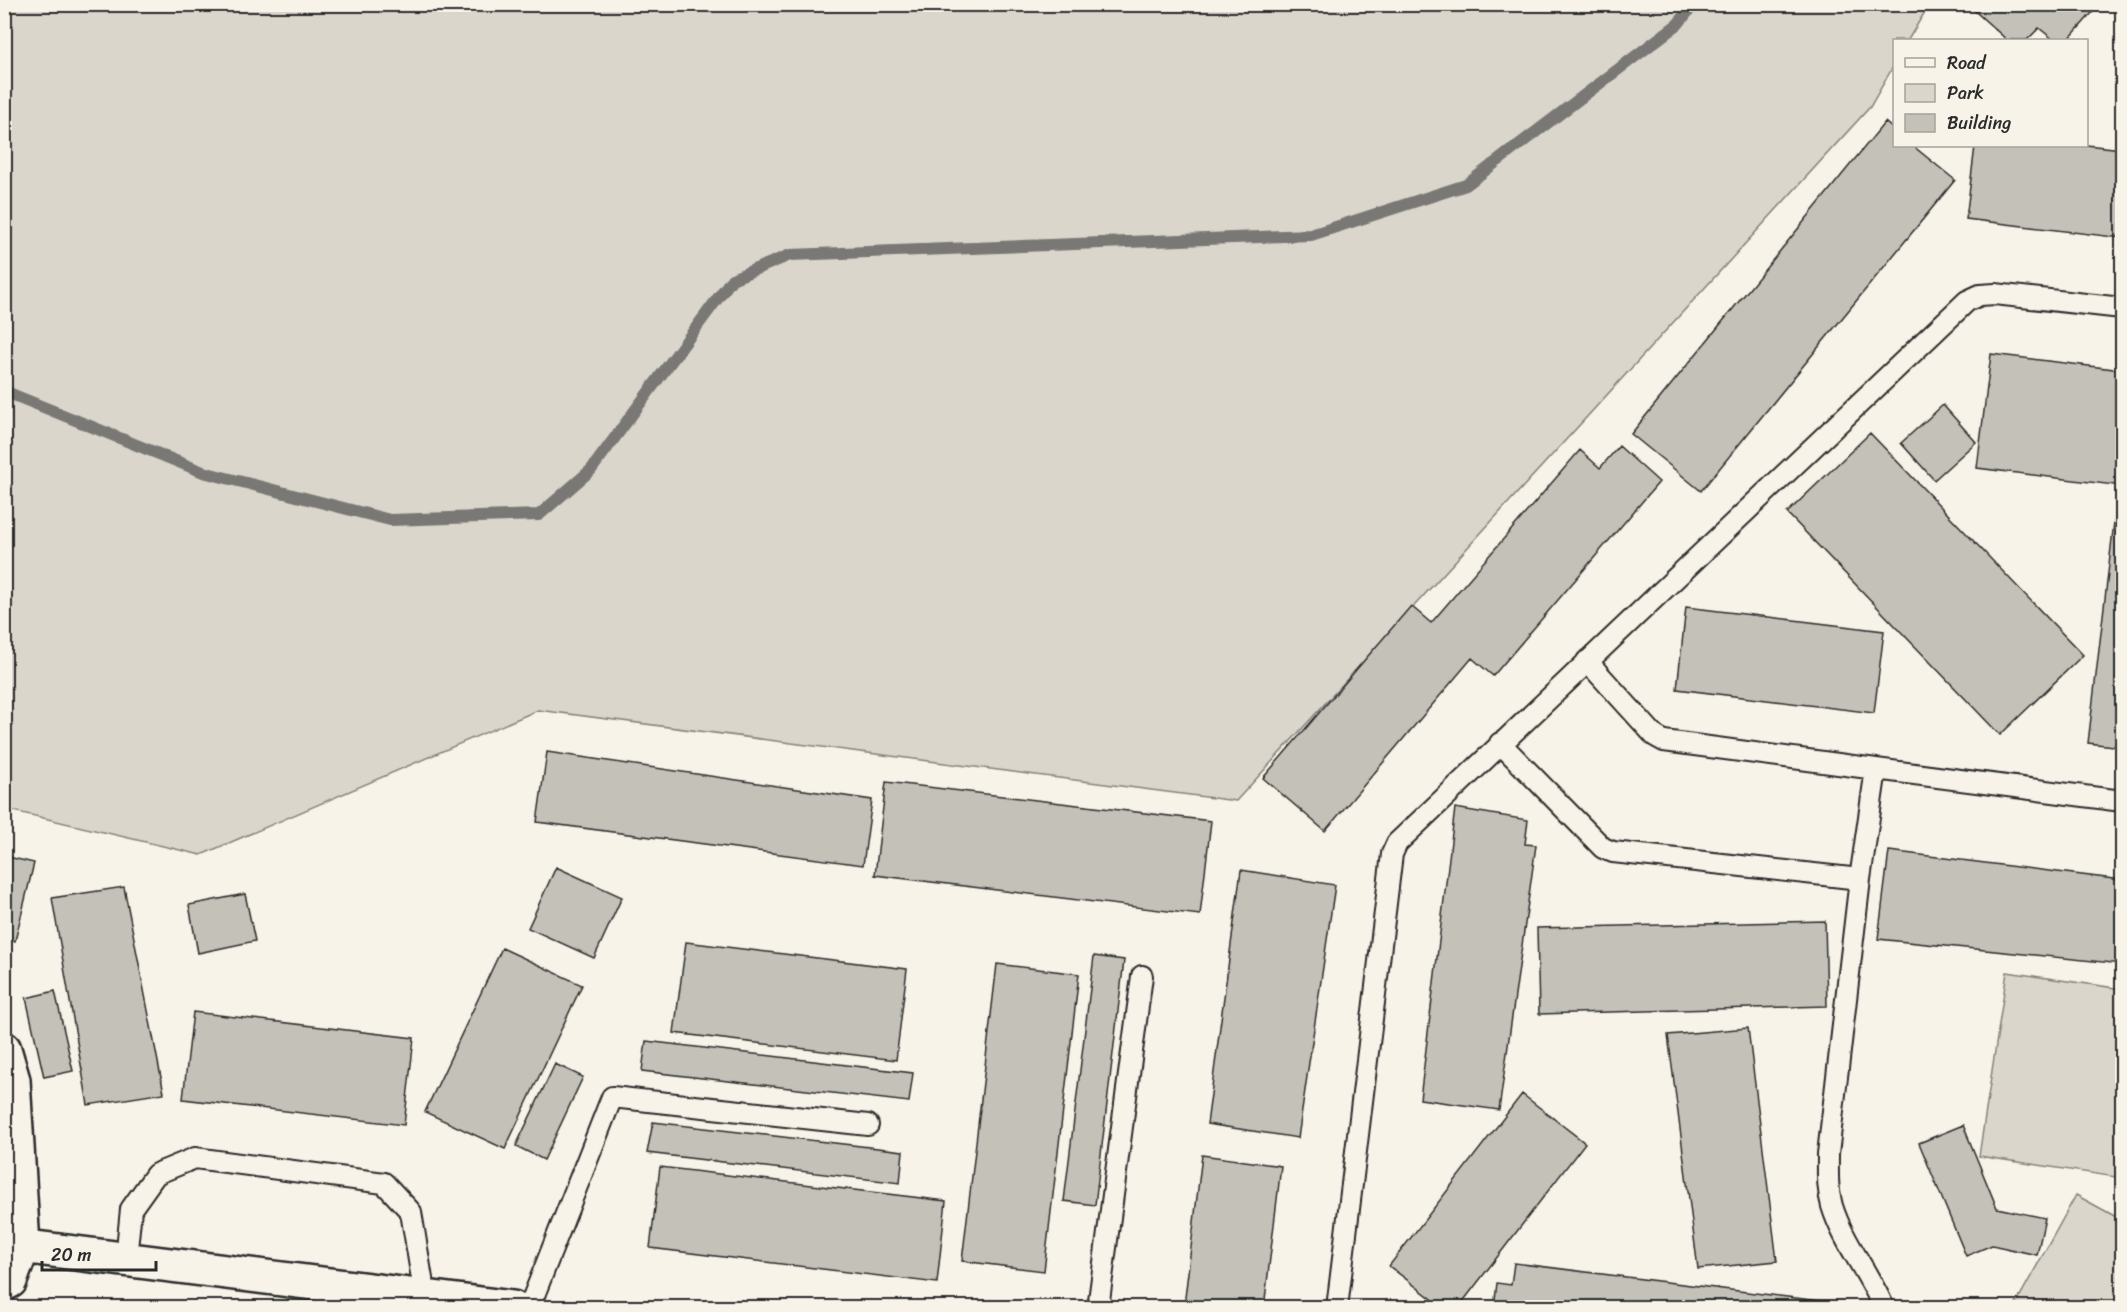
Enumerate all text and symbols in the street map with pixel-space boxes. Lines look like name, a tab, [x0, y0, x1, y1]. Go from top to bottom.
legend	[1893, 39, 2088, 147]
text: Road	[1947, 47, 1987, 79]
text: Park	[1947, 77, 1984, 109]
text: Building	[1947, 107, 2011, 139]
scale bar	[42, 1234, 156, 1272]
text: 20 m	[51, 1239, 91, 1271]

